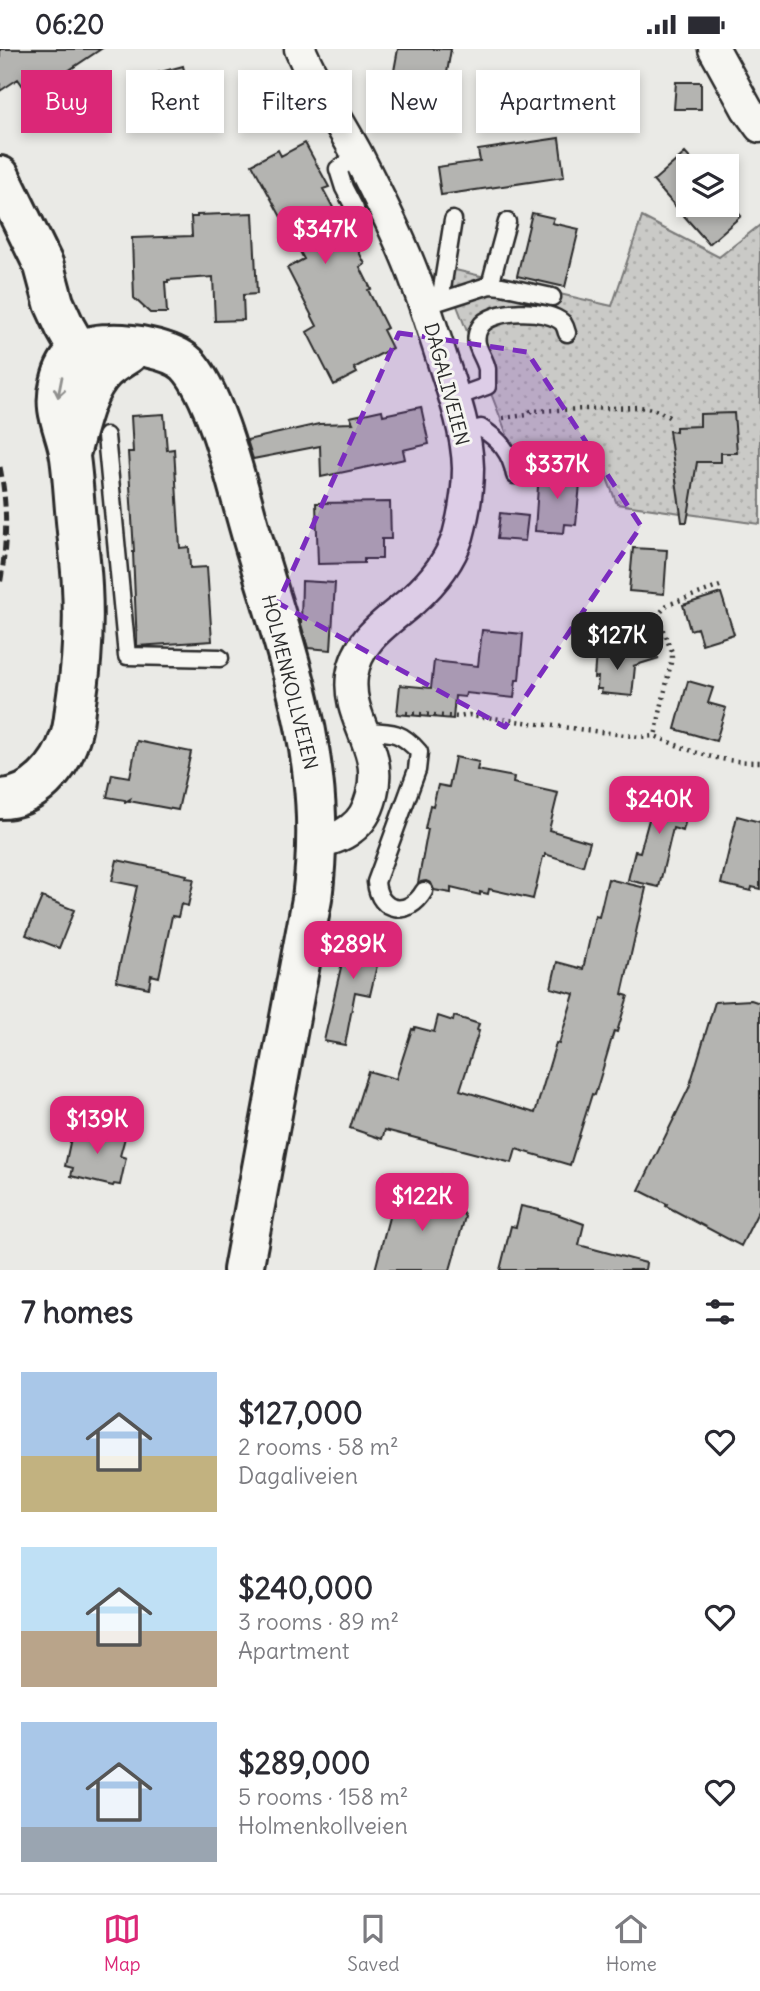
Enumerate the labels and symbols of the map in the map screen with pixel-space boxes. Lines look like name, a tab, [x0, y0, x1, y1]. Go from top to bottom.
pin: $347K	[276, 207, 374, 266]
street label: DAGALIVEIEN	[419, 320, 475, 448]
one-way arrow	[52, 375, 66, 398]
pin: $337K	[508, 441, 606, 501]
street label: HOLMENKOLLVEIEN	[257, 592, 323, 772]
pin: $127K	[568, 613, 666, 672]
pin: $240K	[610, 777, 708, 836]
pin: $289K	[304, 921, 402, 981]
pin: $139K	[48, 1097, 146, 1156]
pin: $122K	[373, 1173, 471, 1233]

